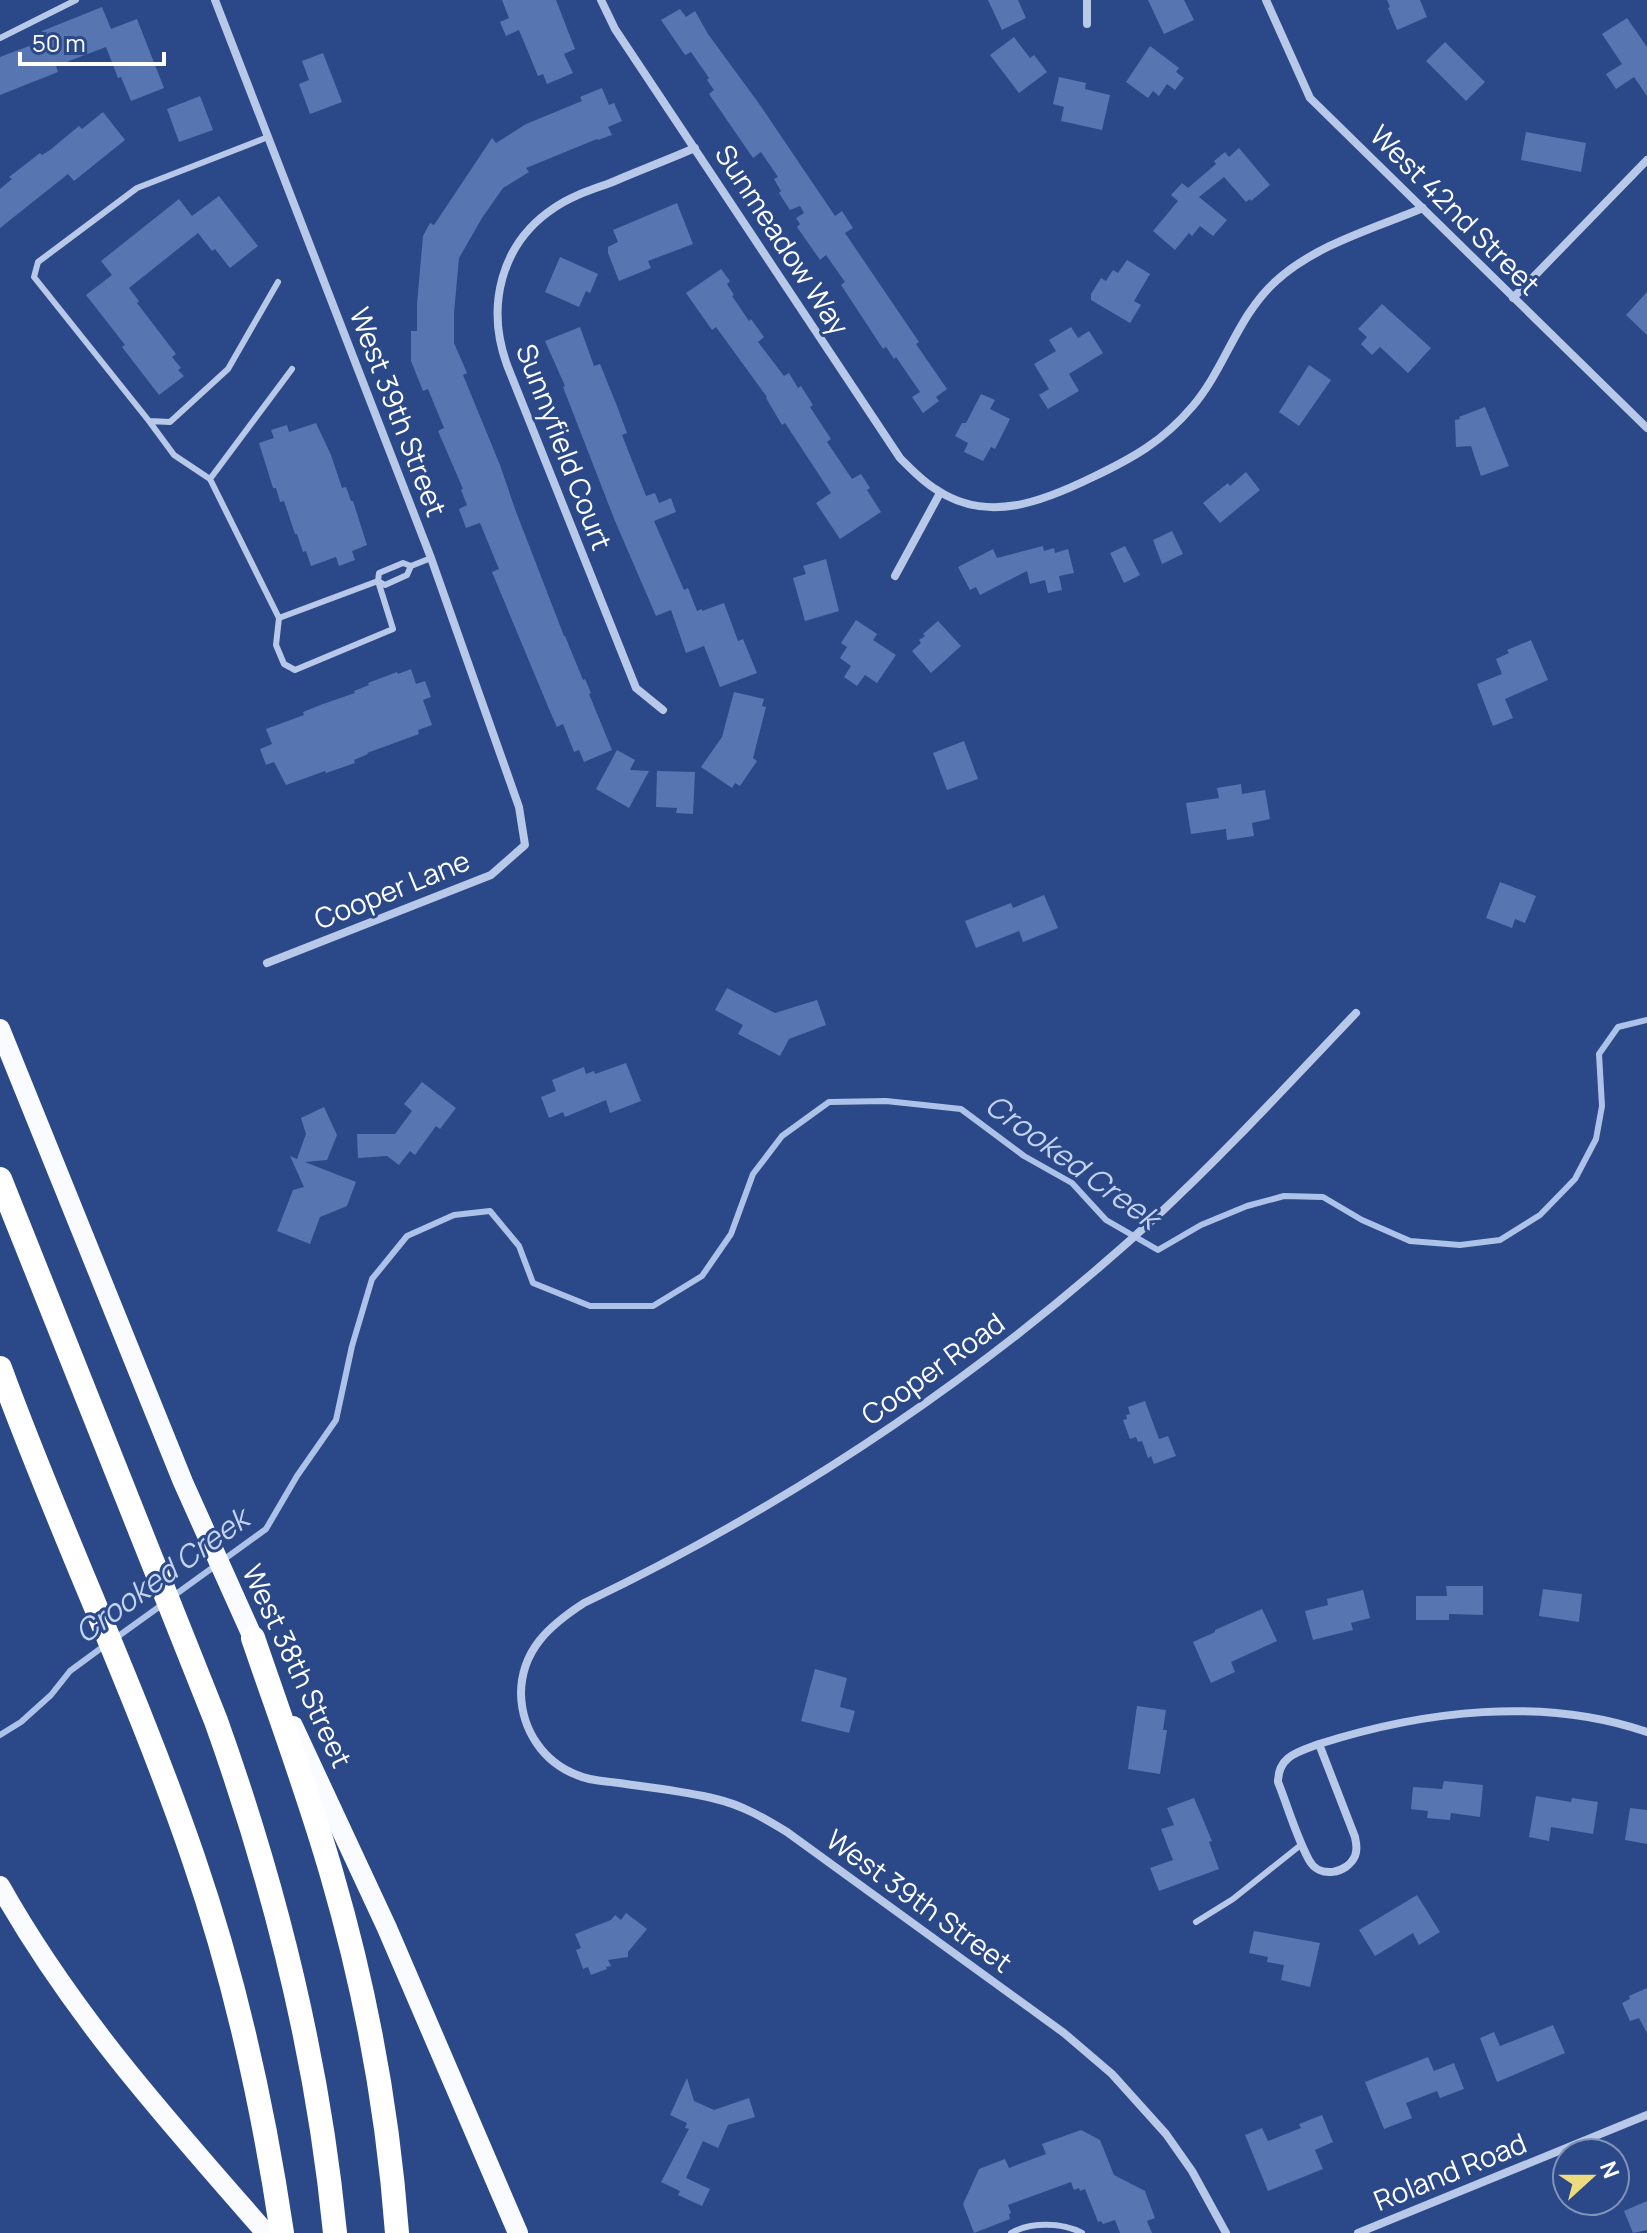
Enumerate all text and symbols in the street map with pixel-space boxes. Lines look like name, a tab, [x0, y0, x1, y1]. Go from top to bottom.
scale bar	[20, 16, 164, 66]
text: 50 m	[32, 26, 86, 59]
street label: West 42nd Street	[1362, 116, 1549, 303]
street label: Sunmeadow Way	[707, 137, 859, 342]
street label: West 39th Street	[342, 302, 456, 522]
street label: Sunnyfield Court	[508, 338, 622, 555]
street label: Cooper Lane	[308, 841, 475, 938]
water label: Crooked Creek	[978, 1084, 1171, 1240]
street label: Cooper Road	[853, 1303, 1012, 1433]
water label: Crooked Creek	[66, 1495, 260, 1652]
street label: West 38th Street	[234, 1558, 362, 1773]
street label: West 39th Street	[819, 1820, 1020, 1980]
street label: Roland Road	[1368, 2123, 1532, 2219]
north arrow	[1551, 2137, 1631, 2217]
text: N	[1593, 2157, 1627, 2183]

